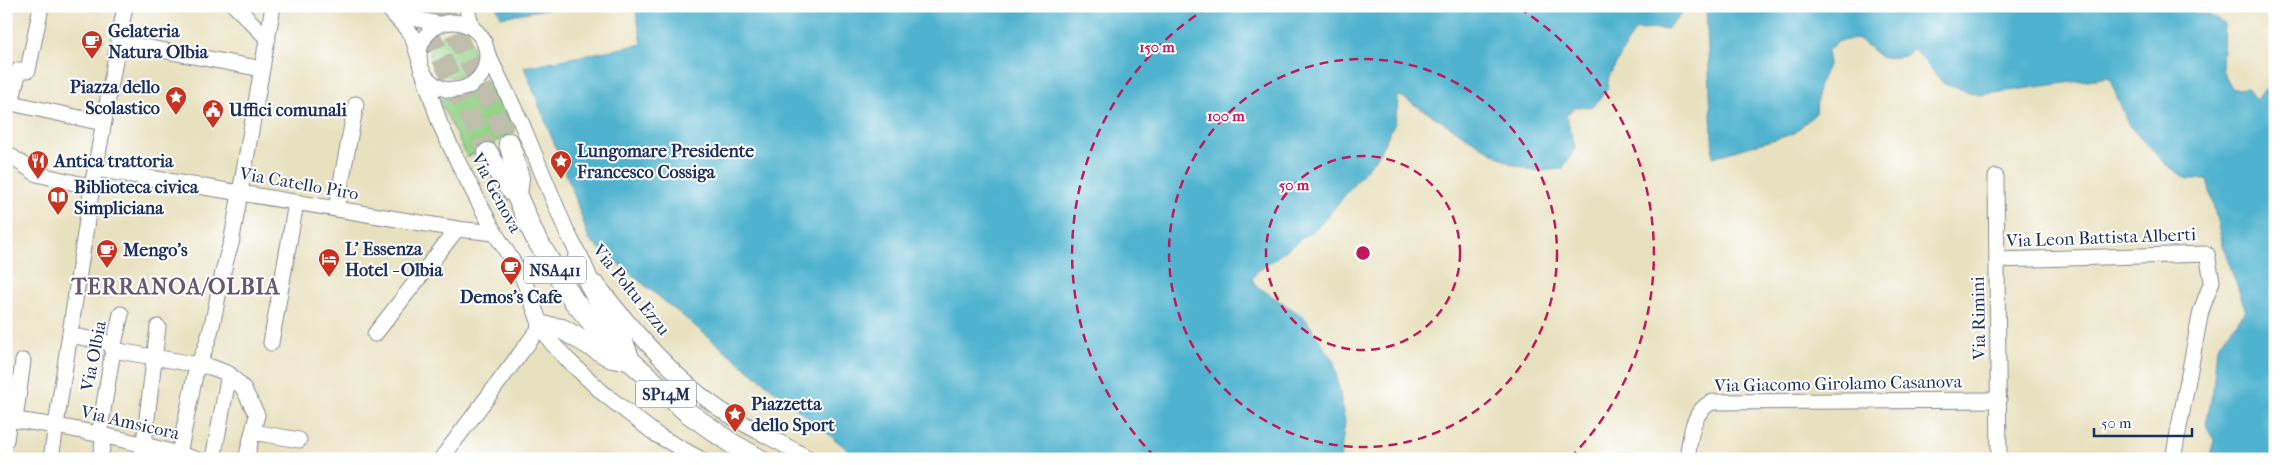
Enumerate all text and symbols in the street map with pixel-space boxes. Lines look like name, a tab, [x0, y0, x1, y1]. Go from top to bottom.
place label: Gelateria Natura Olbia	[108, 21, 209, 63]
cafe icon: Gelateria Natura Olbia	[80, 29, 104, 60]
text: 150 m	[1139, 38, 1175, 56]
place label: Piazza dello Scolastico	[70, 77, 160, 119]
place icon: Piazza dello Scolastico	[164, 85, 188, 116]
public building icon: Uffici comunali	[201, 98, 225, 129]
place label: Uffici comunali	[228, 100, 348, 121]
text: 100 m	[1207, 107, 1245, 125]
place label: Lungomare Presidente Francesco Cossiga	[576, 141, 754, 183]
restaurant icon: Antica trattoria	[26, 149, 50, 180]
street label: Via Genova	[466, 149, 526, 237]
place icon: Lungomare Presidente Francesco Cossiga	[549, 149, 573, 180]
place label: Antica trattoria	[53, 151, 174, 172]
street label: Via Catello Piro	[237, 163, 360, 205]
text: 50 m	[1279, 176, 1310, 194]
place label: Biblioteca civica Simpliciana	[74, 177, 199, 219]
library icon: Biblioteca civica Simpliciana	[46, 185, 70, 216]
street label: Via Leon Battista Alberti	[2005, 224, 2197, 252]
cafe icon: Mengo's	[95, 238, 119, 269]
place label: L' Essenza Hotel - Olbia	[345, 239, 443, 281]
street label: Via Poltu Ezzu	[587, 239, 674, 340]
place label: Mengo's	[122, 240, 188, 261]
centre of rings	[1354, 244, 1372, 262]
hotel icon: L' Essenza Hotel - Olbia	[317, 247, 341, 278]
cafe icon: Demos's Cafe	[499, 255, 523, 286]
road number: NSA411	[524, 256, 586, 284]
district label: TERRANOA/OLBIA	[71, 274, 280, 300]
street label: Via Rimini	[1968, 275, 1990, 361]
place label: Demos's Cafe	[460, 287, 562, 308]
street label: Via Olbia	[77, 318, 111, 394]
street label: Via Giacomo Girolamo Casanova	[1713, 371, 1963, 397]
road number: SP14M	[636, 380, 696, 408]
place label: Piazzetta dello Sport	[751, 394, 835, 436]
street label: Via Amsicora	[78, 401, 182, 445]
place icon: Piazzetta dello Sport	[723, 402, 747, 433]
scale bar	[2094, 405, 2191, 437]
text: 50 m	[2101, 414, 2132, 432]

